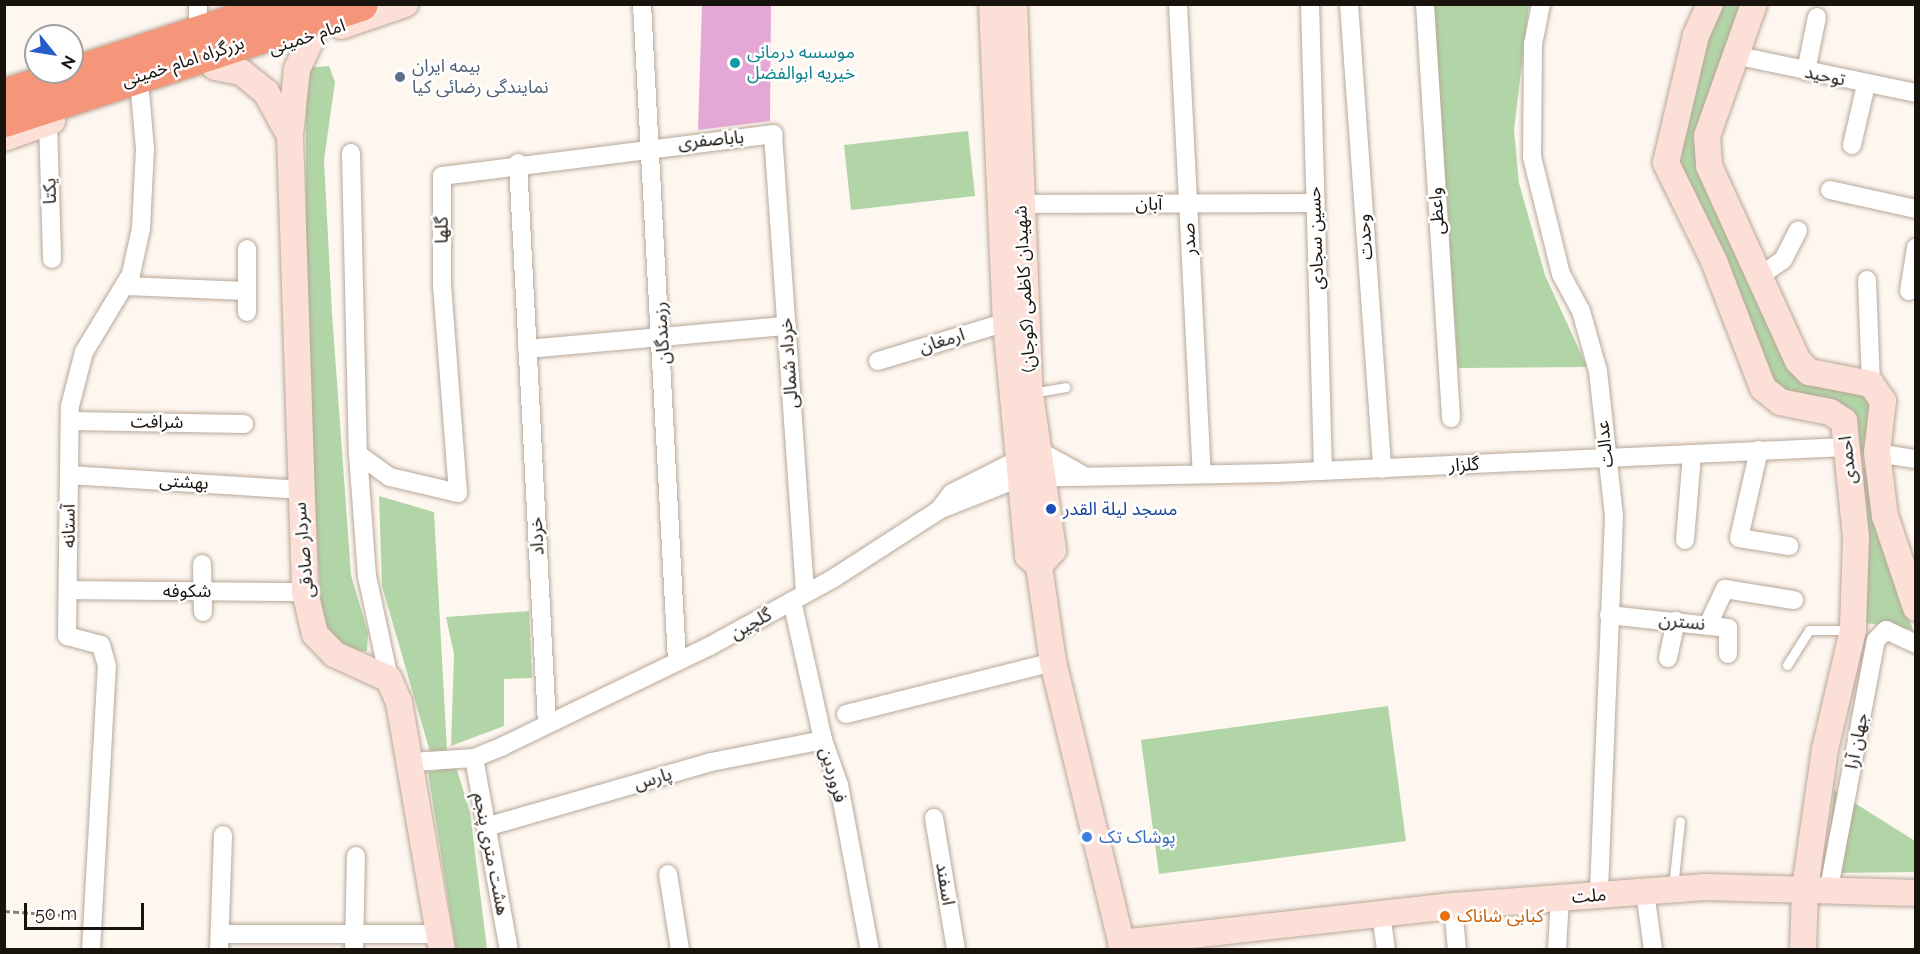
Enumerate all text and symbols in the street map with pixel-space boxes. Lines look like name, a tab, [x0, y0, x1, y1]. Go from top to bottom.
street label: امام خمینی	[266, 14, 348, 60]
north arrow	[24, 24, 84, 84]
street label: بزرگراه امام خمینی	[119, 32, 247, 92]
place label: موسسه درمانی خیریه ابوالفضل	[747, 42, 855, 84]
text: N	[57, 52, 80, 72]
place label: بیمه ایران نمایندگی رضائی کيا	[412, 56, 548, 98]
marker: موسسه درمانی خیریه ابوالفضل	[728, 56, 742, 70]
street label: توحید	[1803, 61, 1847, 91]
marker: بیمه ایران نمایندگی رضائی کيا	[393, 70, 407, 84]
street label: باباصفری	[677, 126, 745, 154]
street label: یکتا	[39, 178, 61, 204]
street label: حسین سجادی	[1303, 186, 1329, 290]
street label: واعظی	[1425, 187, 1449, 235]
street label: آبان	[1135, 193, 1163, 215]
street label: شهیدان کاظمی (کوجان)	[1010, 205, 1040, 373]
street label: وحدت	[1353, 213, 1377, 261]
street label: گلها	[431, 216, 453, 244]
street label: صدر	[1177, 222, 1201, 256]
street label: رزمندگان	[649, 301, 675, 365]
street label: خرداد شمالی	[775, 317, 803, 409]
street label: ارمغان	[917, 324, 967, 358]
street label: شرافت	[130, 411, 184, 433]
street label: عدالت	[1592, 419, 1618, 469]
street label: احمدی	[1835, 435, 1861, 485]
street label: گلزار	[1448, 453, 1480, 477]
street label: بهشتی	[159, 470, 209, 494]
place label: مسجد لیلة القدر	[1063, 498, 1178, 520]
street label: سردار صادقی	[289, 501, 319, 599]
marker: مسجد لیلة القدر	[1044, 502, 1058, 516]
street label: آستانه	[58, 504, 80, 548]
street label: خرداد	[525, 516, 549, 556]
street label: شکوفه	[163, 580, 211, 602]
street label: گلچین	[726, 604, 776, 644]
street label: نسترن	[1658, 609, 1706, 635]
street label: جهان آرا	[1841, 711, 1873, 771]
street label: فروردین	[815, 745, 851, 805]
street label: پارس	[632, 763, 674, 795]
street label: هشت متری پنجم	[469, 791, 513, 917]
place label: پوشاک تک	[1099, 826, 1176, 848]
marker: پوشاک تک	[1080, 830, 1094, 844]
street label: اسفند	[931, 861, 959, 907]
street label: ملت	[1571, 884, 1607, 908]
scale bar	[27, 891, 147, 929]
text: 50 m	[35, 903, 77, 924]
place label: کبابی شاناک	[1457, 905, 1544, 927]
marker: کبابی شاناک	[1438, 909, 1452, 923]

